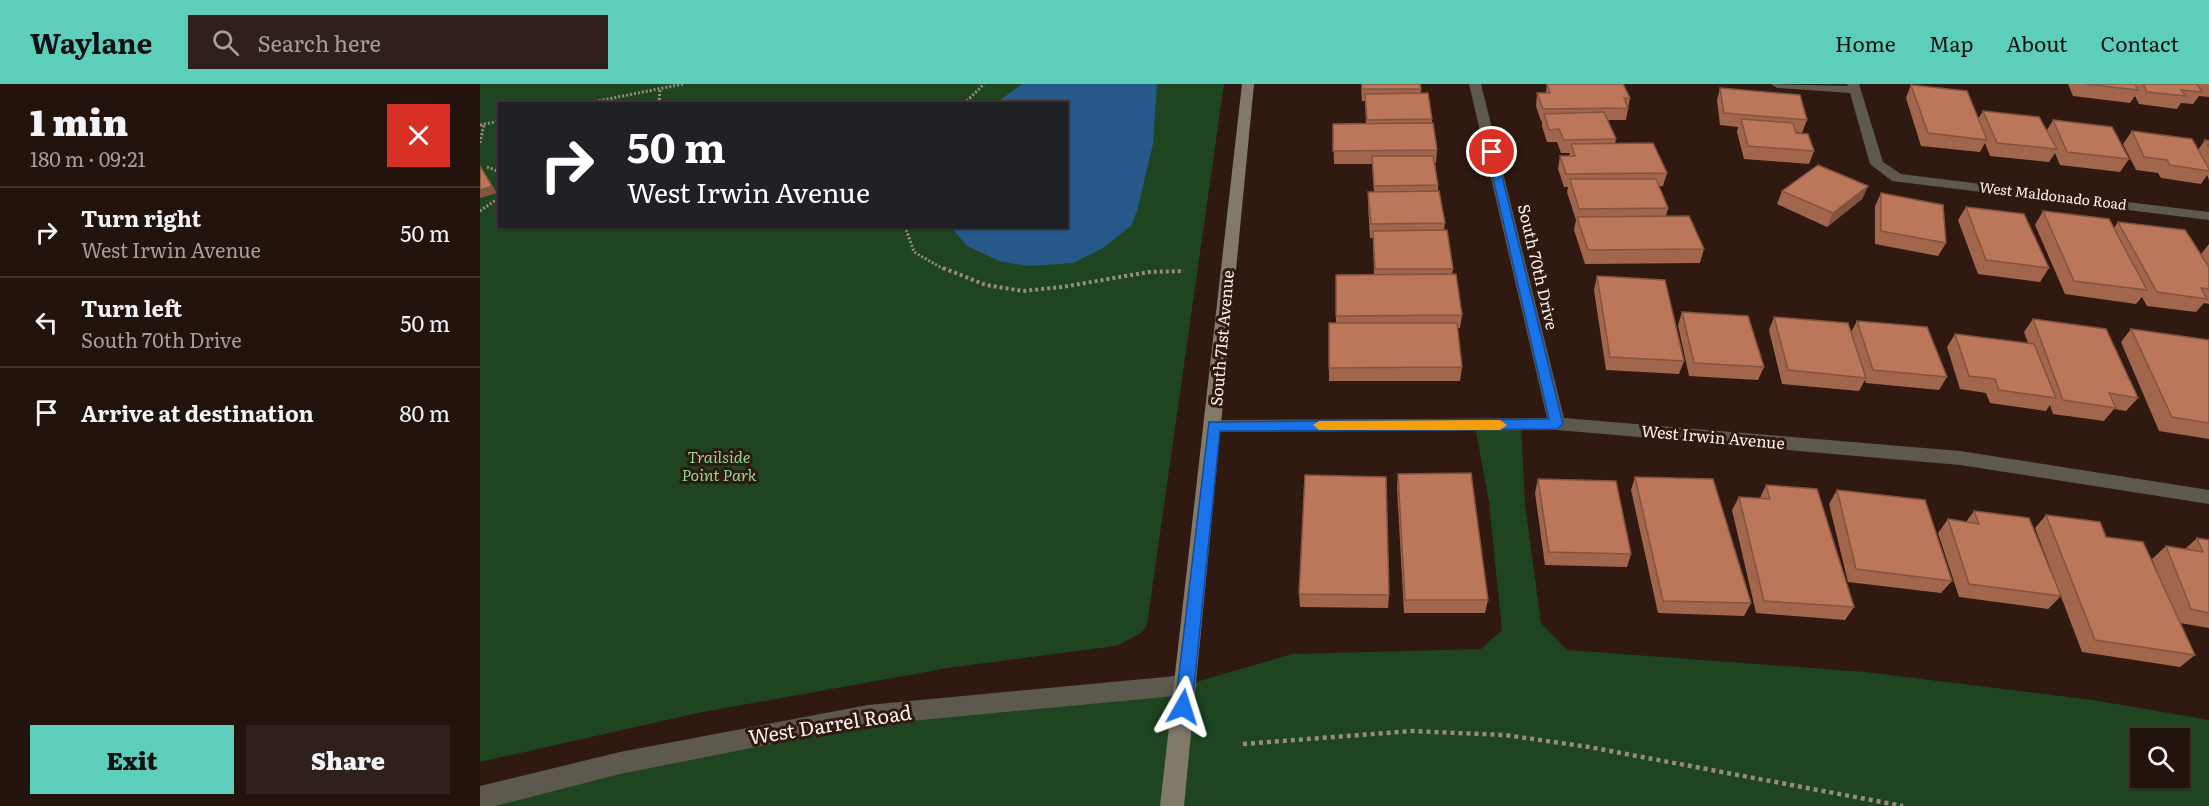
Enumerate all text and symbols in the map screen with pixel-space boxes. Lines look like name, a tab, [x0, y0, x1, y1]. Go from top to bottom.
search box	[188, 15, 608, 69]
text: Waylane	[30, 21, 152, 63]
icon: search	[209, 26, 242, 59]
text: Search here	[257, 26, 381, 59]
text: Home	[1835, 27, 1896, 58]
text: Map	[1929, 27, 1973, 58]
text: About	[2006, 27, 2068, 58]
text: Contact	[2101, 27, 2179, 58]
text: 1 min	[30, 94, 128, 147]
button: close	[387, 104, 450, 167]
text: 50 m	[627, 114, 726, 176]
icon: right	[528, 126, 606, 204]
pin	[1466, 126, 1517, 177]
icon: arrive	[1475, 135, 1508, 168]
text: 180 m · 09:21	[30, 143, 146, 173]
text: West Irwin Avenue	[627, 171, 870, 211]
street label: West Maldonado Road	[1978, 176, 2128, 214]
text: Turn right	[81, 201, 201, 234]
street label: South 70th Drive	[1513, 201, 1565, 332]
icon: right	[30, 216, 63, 249]
text: 50 m	[400, 216, 450, 249]
text: West Irwin Avenue	[81, 234, 261, 264]
street label: South 71st Avenue	[1203, 269, 1239, 407]
text: Turn left	[81, 291, 182, 324]
icon: left	[30, 306, 63, 339]
text: 50 m	[400, 306, 450, 339]
text: South 70th Drive	[81, 324, 242, 354]
icon: arrive	[30, 396, 63, 429]
text: Arrive at destination	[81, 396, 314, 429]
text: 80 m	[399, 396, 450, 429]
street label: West Irwin Avenue	[1640, 418, 1786, 454]
park label: Trailside Point Park	[681, 444, 757, 486]
position arrow	[1151, 675, 1215, 739]
street label: West Darrel Road	[746, 695, 913, 751]
button: Exit	[30, 725, 234, 794]
button: Share	[246, 725, 450, 794]
map controls	[2130, 728, 2190, 788]
button: search	[2130, 728, 2190, 788]

